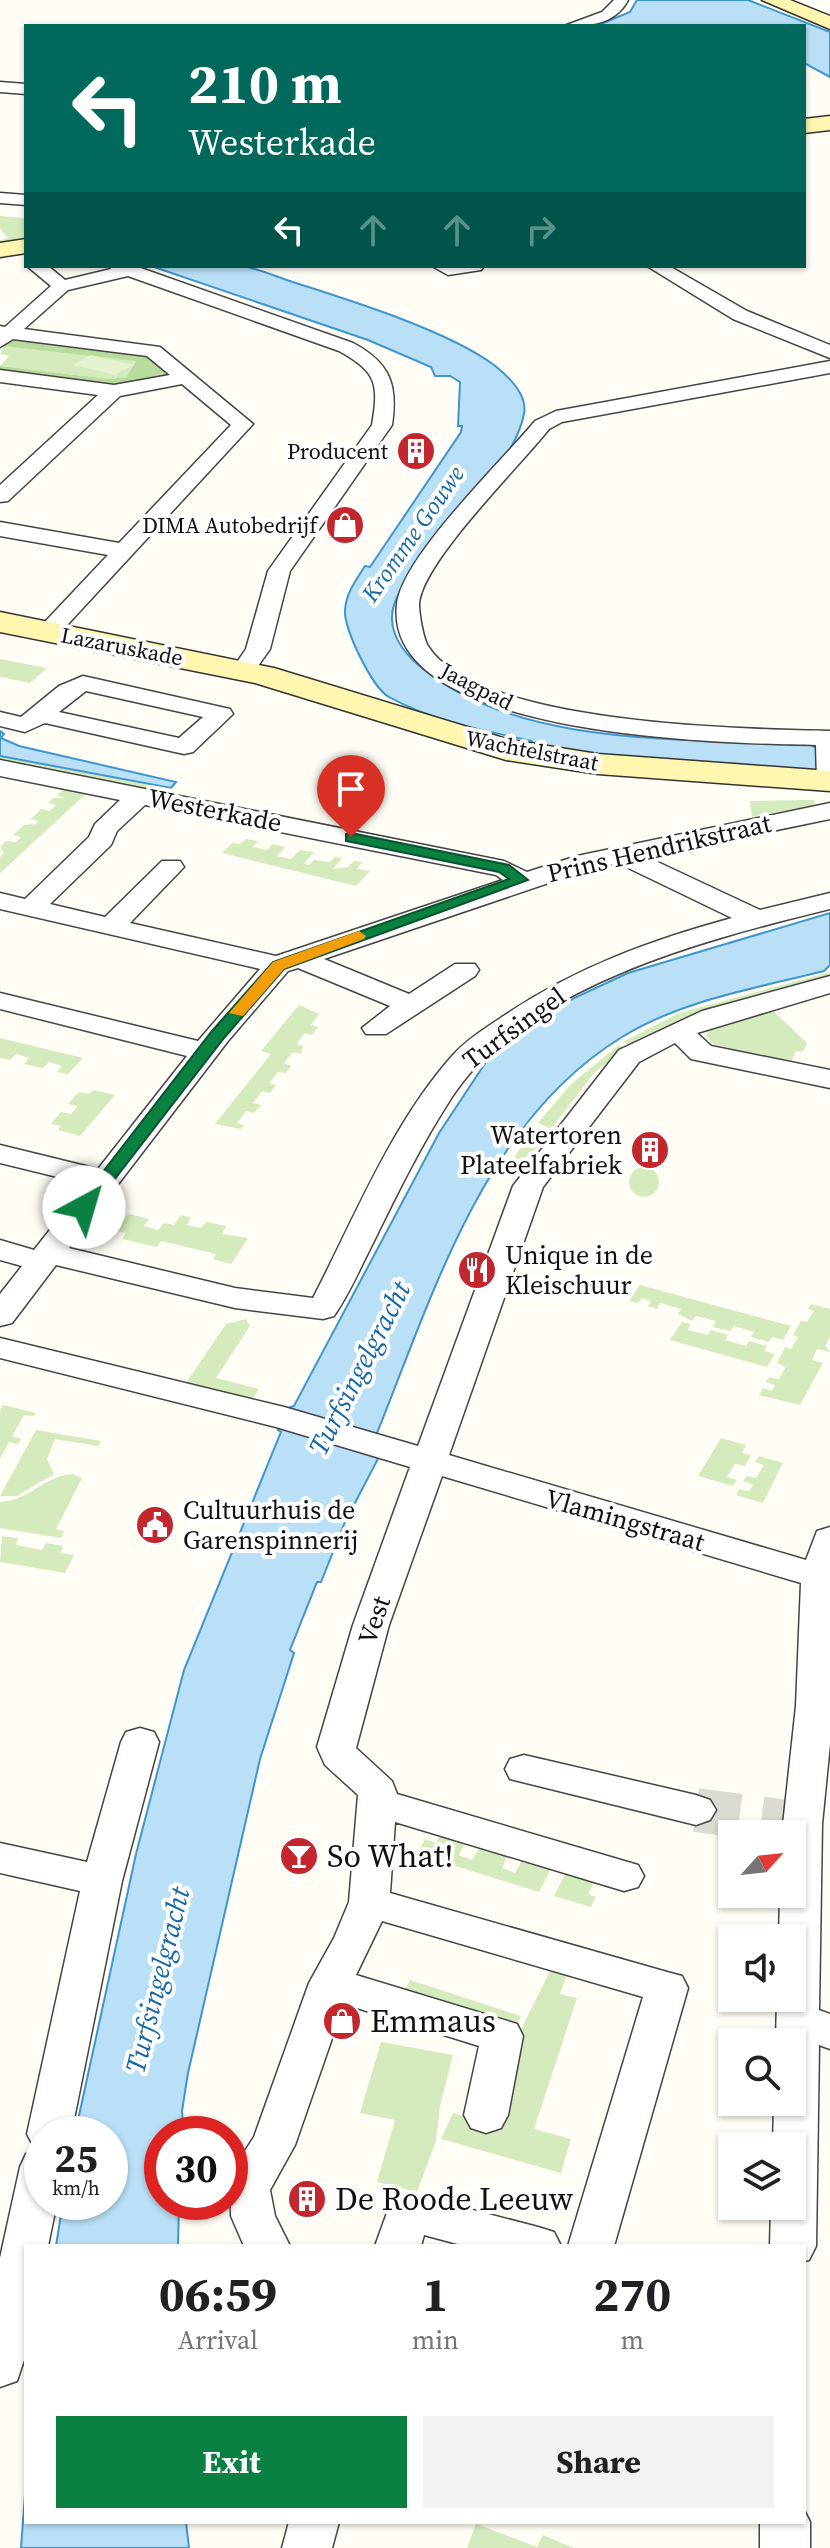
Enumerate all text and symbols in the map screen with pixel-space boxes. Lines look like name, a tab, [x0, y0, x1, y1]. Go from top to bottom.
text: 210 m	[188, 45, 342, 122]
icon: left	[56, 56, 160, 160]
text: Westerkade	[188, 118, 376, 167]
icon: left	[267, 208, 311, 252]
icon: ahead	[351, 208, 395, 252]
icon: ahead	[435, 208, 479, 252]
icon: right	[519, 208, 563, 252]
building icon: Producent	[395, 430, 437, 472]
place label: Producent	[287, 436, 389, 466]
water label: Kromme Gouwe	[353, 459, 472, 609]
shop icon: DIMA Autobedrijf	[324, 504, 366, 546]
place label: DIMA Autobedrijf	[142, 510, 319, 540]
street label: Lazaruskade	[58, 619, 186, 673]
street label: Jaagpad	[435, 655, 519, 717]
street label: Wachtelstraat	[463, 722, 602, 778]
pin	[317, 755, 385, 837]
icon: arrive	[329, 767, 373, 811]
street label: Westerkade	[145, 779, 285, 841]
street label: Prins Hendrikstraat	[544, 805, 775, 891]
street label: Turfsingel	[455, 978, 573, 1078]
place label: Watertoren Plateelfabriek	[460, 1117, 623, 1183]
building icon: Watertoren Plateelfabriek	[629, 1129, 671, 1171]
position arrow	[42, 1165, 126, 1249]
place label: Unique in de Kleischuur	[505, 1237, 653, 1303]
restaurant icon: Unique in de Kleischuur	[456, 1249, 498, 1291]
water label: Turfsingelgracht	[299, 1273, 420, 1461]
street label: Vlamingstraat	[541, 1480, 709, 1560]
place label: Cultuurhuis de Garenspinnerij	[183, 1492, 358, 1558]
public building icon: Cultuurhuis de Garenspinnerij	[134, 1504, 176, 1546]
street label: Vest	[349, 1591, 399, 1649]
north arrow	[718, 1820, 806, 1908]
map controls	[718, 1820, 806, 2220]
place label: So What!	[327, 1834, 453, 1878]
bar icon: So What!	[278, 1835, 320, 1877]
water label: Turfsingelgracht	[116, 1881, 199, 2077]
button: sound	[718, 1924, 806, 2012]
place label: Emmaus	[370, 1999, 496, 2043]
shop icon: Emmaus	[321, 2000, 363, 2042]
button: search	[718, 2028, 806, 2116]
speed limit sign: 30	[144, 2116, 248, 2220]
text: 25	[54, 2131, 98, 2185]
button: layers	[718, 2132, 806, 2220]
text: km/h	[52, 2174, 100, 2202]
place label: De Roode Leeuw	[335, 2177, 574, 2221]
building icon: De Roode Leeuw	[286, 2178, 328, 2220]
text: 06:59	[159, 2261, 277, 2327]
text: 1	[422, 2261, 448, 2327]
text: 270	[593, 2261, 671, 2327]
text: Arrival	[178, 2322, 258, 2358]
text: min	[412, 2322, 459, 2358]
text: m	[621, 2322, 644, 2358]
button: Exit	[56, 2416, 407, 2508]
button: Share	[423, 2416, 774, 2508]

